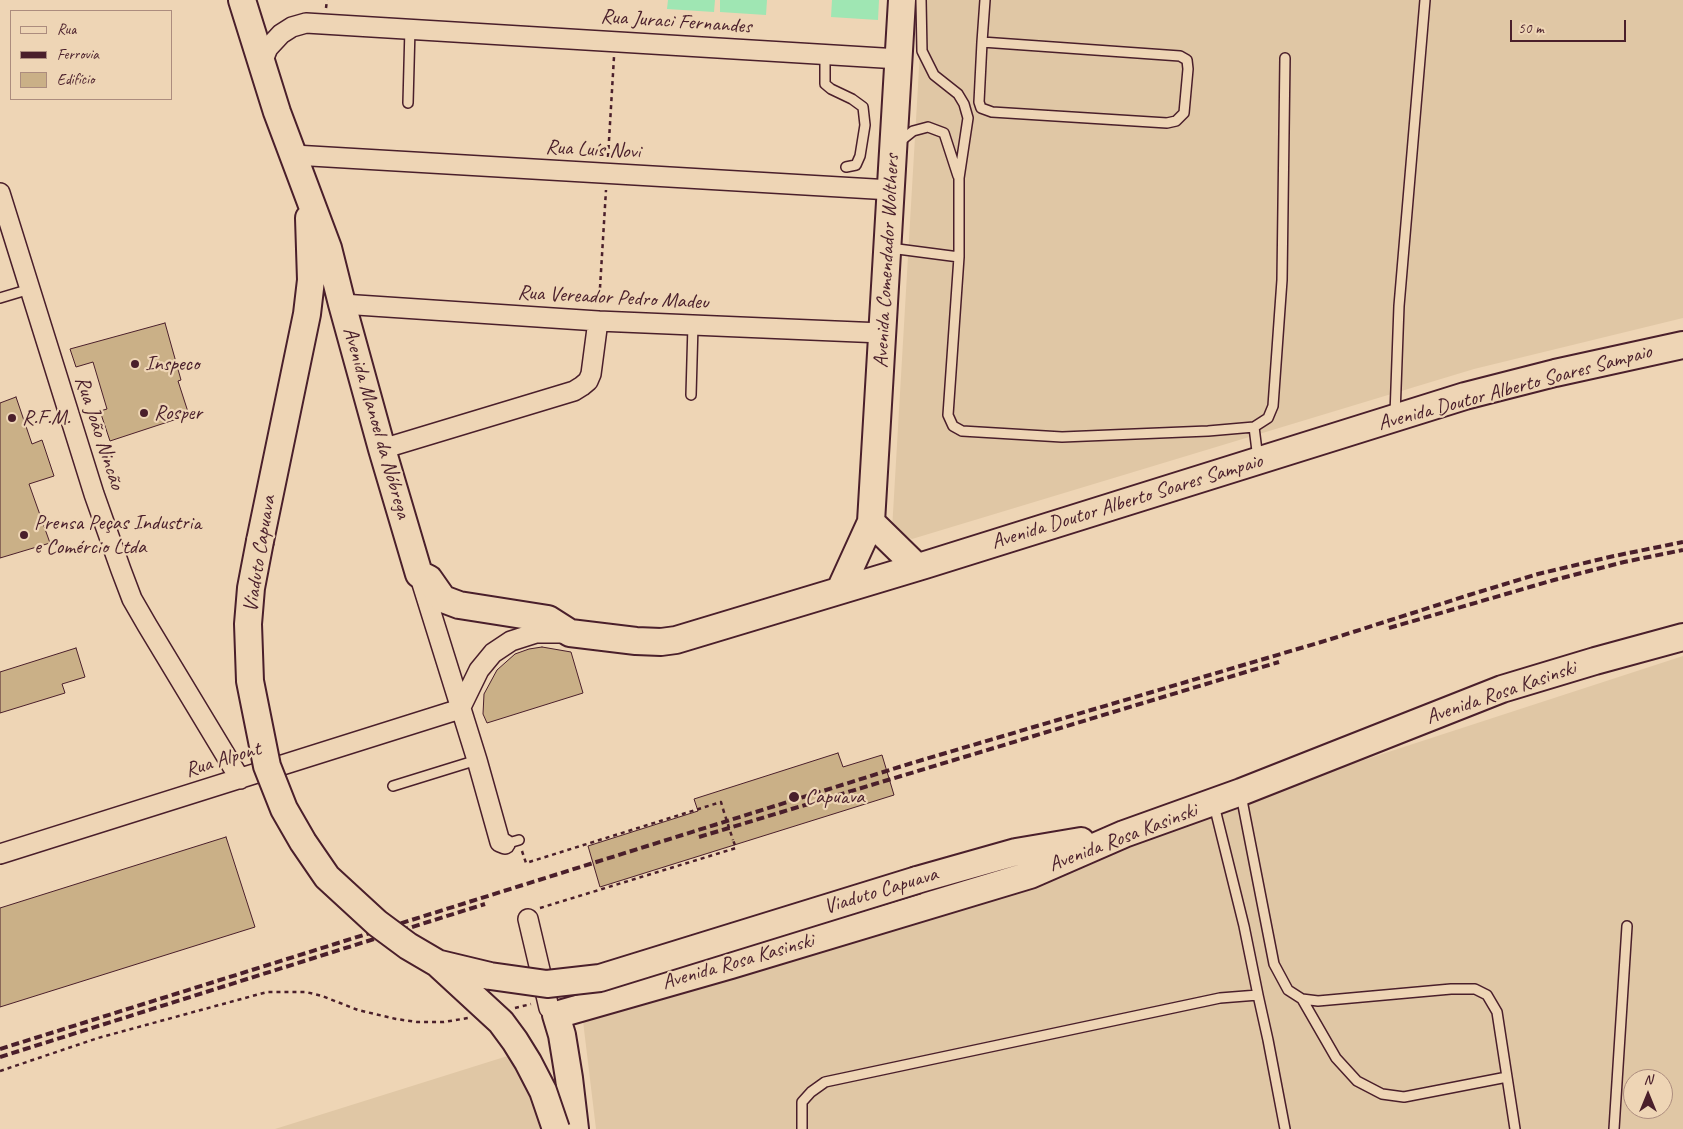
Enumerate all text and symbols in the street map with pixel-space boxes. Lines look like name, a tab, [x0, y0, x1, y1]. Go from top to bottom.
street label: Rua Juraci Fernandes	[600, 4, 752, 40]
legend	[10, 10, 172, 100]
scale bar	[1513, 10, 1629, 42]
text: 50 m	[1518, 19, 1544, 38]
text: Rua	[57, 20, 76, 39]
text: Ferrovia	[57, 45, 99, 64]
text: Edifício	[57, 70, 94, 89]
street label: Rua Luís Novi	[545, 135, 641, 165]
street label: Avenida Comendador Wolthers	[869, 153, 905, 369]
street label: Rua Vereador Pedro Madeu	[517, 280, 709, 316]
street label: Avenida Manoel da Nóbrega	[337, 324, 415, 522]
street label: Avenida Doutor Alberto Soares Sampaio	[1375, 339, 1655, 437]
place label: Inspeco	[145, 351, 199, 377]
marker: Inspeco	[129, 358, 141, 370]
street label: Rua João Nincão	[69, 373, 129, 493]
place label: Rosper	[154, 400, 202, 426]
place label: R.F.M.	[22, 405, 70, 431]
marker: Rosper	[138, 407, 150, 419]
marker: R.F.M.	[6, 412, 18, 424]
street label: Avenida Doutor Alberto Soares Sampaio	[988, 449, 1266, 555]
street label: Viaduto Capuava	[238, 494, 282, 614]
place label: Prensa Peças Industria e Comércio Ltda	[34, 510, 201, 560]
marker: Prensa Peças Industria e Comércio Ltda	[18, 529, 30, 541]
street label: Avenida Rosa Kasinski	[1423, 656, 1579, 730]
street label: Rua Alpont	[182, 737, 264, 783]
place label: Capuava	[805, 784, 865, 810]
marker: Capuava	[787, 790, 801, 804]
street label: Avenida Rosa Kasinski	[1045, 798, 1201, 878]
street label: Viaduto Capuava	[821, 862, 941, 920]
street label: Avenida Rosa Kasinski	[659, 928, 817, 996]
north arrow	[1623, 1069, 1673, 1119]
text: N	[1644, 1071, 1652, 1088]

